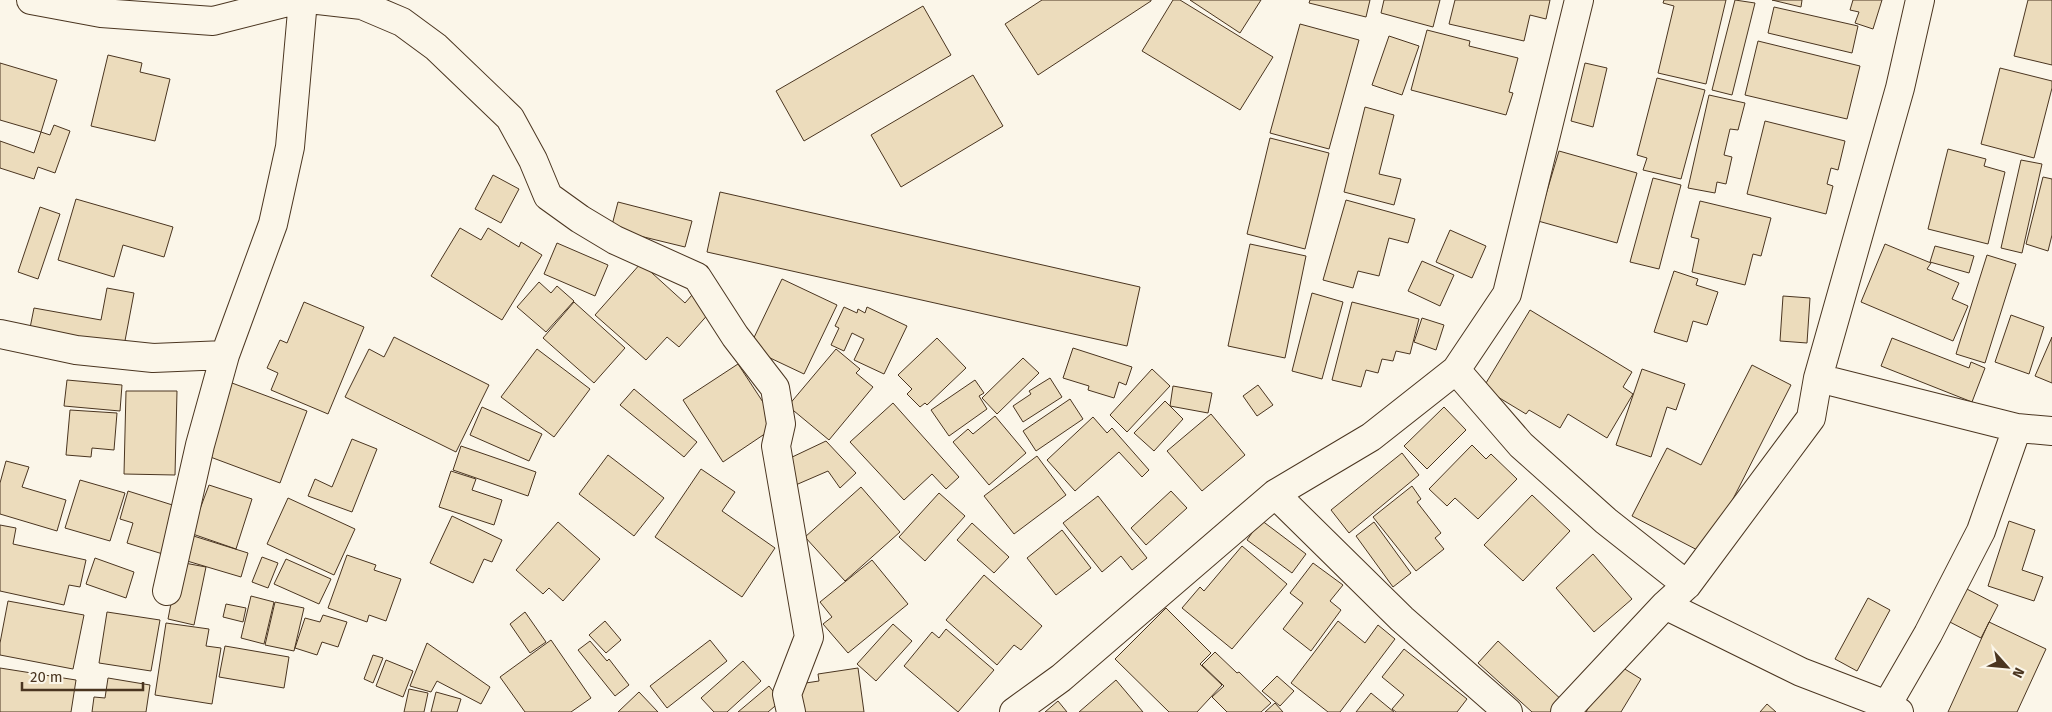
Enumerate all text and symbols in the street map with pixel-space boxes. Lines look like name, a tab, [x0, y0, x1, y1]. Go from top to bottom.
north arrow	[1982, 642, 2032, 692]
scale bar	[22, 660, 144, 692]
text: N	[2008, 665, 2028, 681]
text: 20 m	[30, 668, 63, 686]

